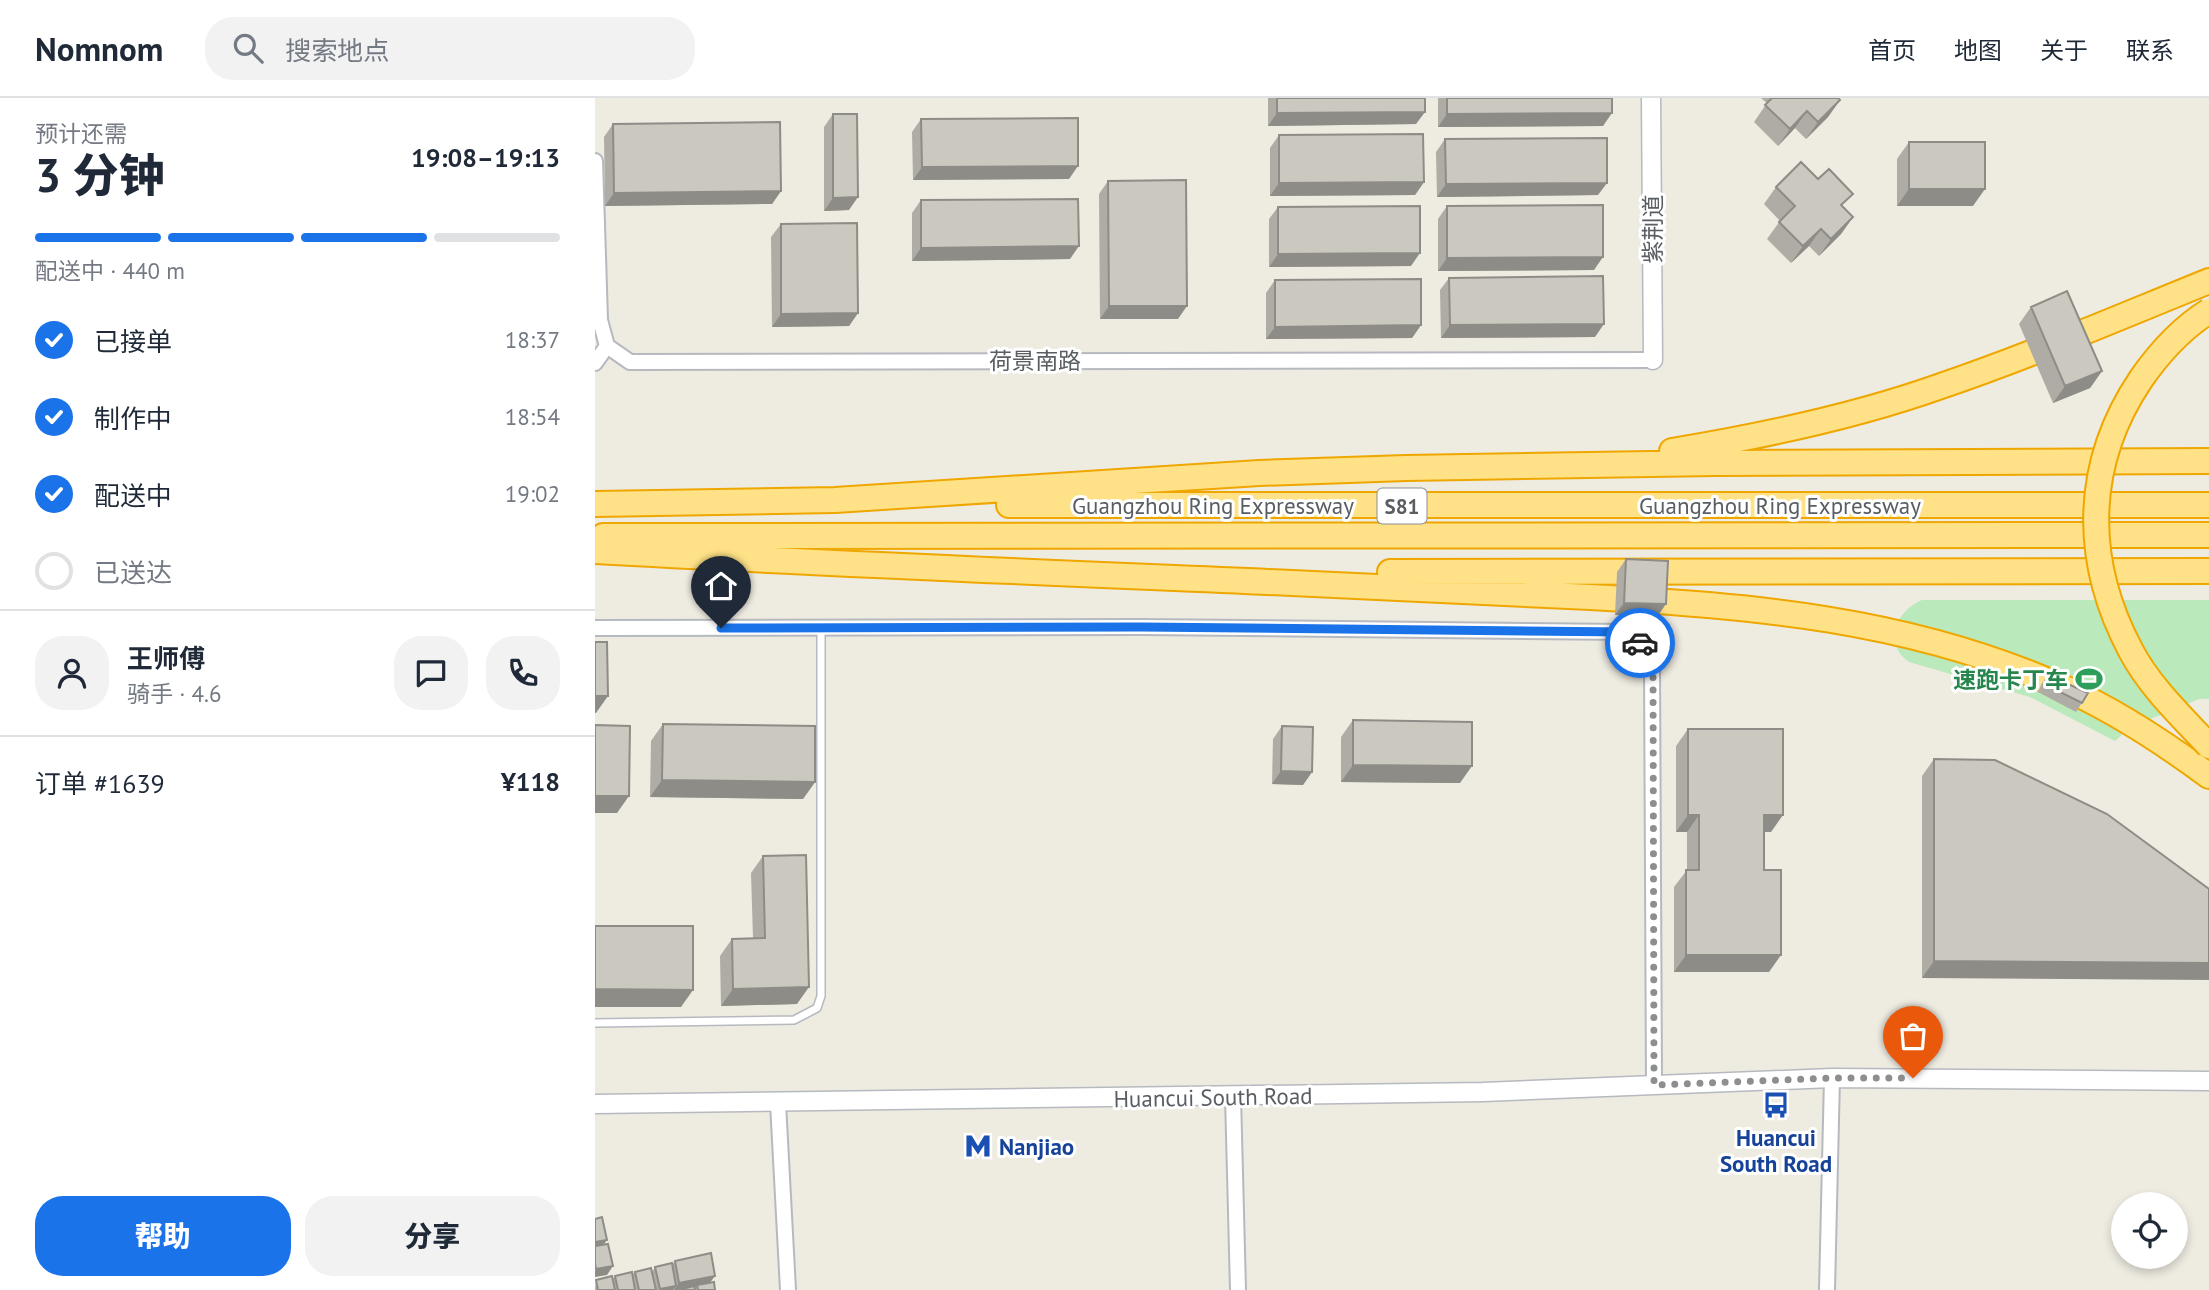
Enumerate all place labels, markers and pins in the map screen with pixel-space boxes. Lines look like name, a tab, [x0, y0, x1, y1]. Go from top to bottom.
pin	[691, 556, 751, 628]
sports icon: 速跑卡丁车	[2074, 664, 2104, 694]
place label: 速跑卡丁车	[1953, 665, 2068, 694]
pin	[1883, 1006, 1943, 1078]
bus stop icon: Huancui South Road	[1761, 1090, 1791, 1120]
place label: Huancui South Road	[1720, 1123, 1832, 1178]
metro station icon: Nanjiao	[963, 1131, 993, 1161]
place label: Nanjiao	[999, 1132, 1074, 1161]

